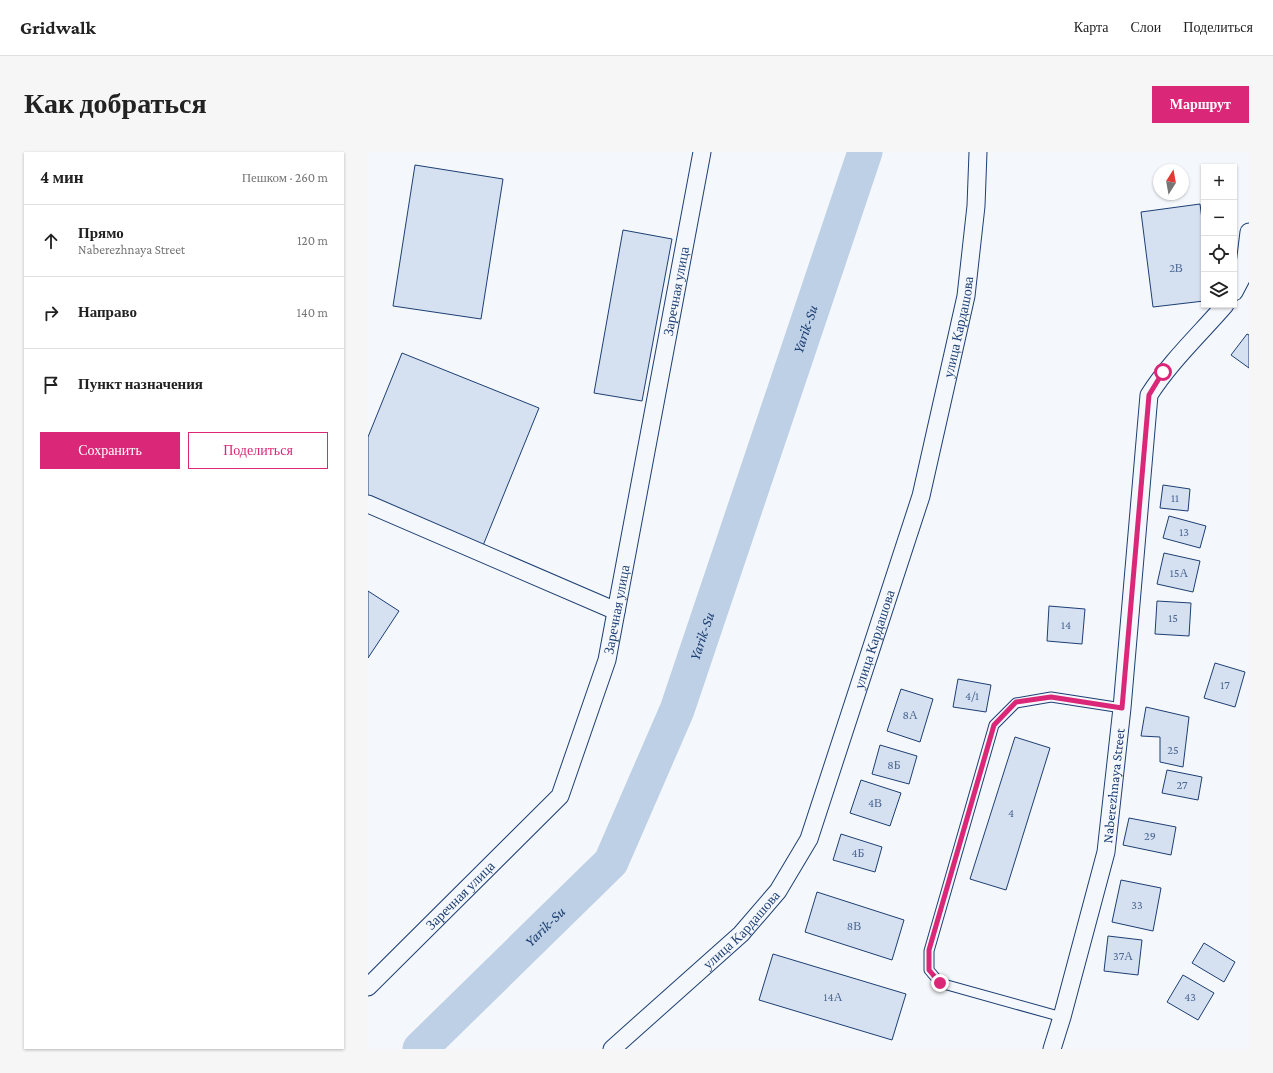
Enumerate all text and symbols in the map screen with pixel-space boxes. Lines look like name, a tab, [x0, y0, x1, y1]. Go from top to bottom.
text: Gridwalk	[20, 17, 96, 38]
text: Карта	[1074, 19, 1108, 35]
text: Слои	[1130, 19, 1161, 35]
text: Поделиться	[1183, 19, 1253, 35]
button: Маршрут	[1152, 86, 1249, 123]
text: Как добраться	[24, 88, 207, 119]
north arrow	[1153, 164, 1189, 200]
map controls	[1201, 164, 1237, 308]
button: +	[1201, 164, 1237, 200]
text: 4 мин	[40, 168, 84, 187]
text: Пешком · 260 m	[242, 170, 328, 185]
button: −	[1201, 200, 1237, 236]
text: Прямо	[78, 225, 124, 241]
icon: ahead	[40, 230, 62, 252]
text: 120 m	[297, 233, 328, 248]
button: locate	[1201, 236, 1237, 272]
text: Naberezhnaya Street	[78, 242, 185, 257]
street label: Заречная улица	[660, 244, 692, 337]
house number: 2В	[1169, 261, 1183, 275]
button: layers	[1201, 272, 1237, 308]
street label: улица Кардашова	[940, 275, 976, 379]
icon: right	[40, 302, 62, 324]
water label: Yarik-Su	[790, 302, 821, 355]
text: Направо	[78, 304, 137, 320]
text: 140 m	[297, 305, 328, 320]
route start	[1154, 363, 1172, 381]
icon: arrive	[40, 374, 62, 396]
text: Пункт назначения	[78, 376, 203, 392]
button: Сохранить	[40, 432, 180, 469]
button: Поделиться	[188, 432, 328, 469]
house number: 11	[1171, 491, 1179, 505]
house number: 13	[1179, 525, 1189, 539]
street label: Заречная улица	[600, 563, 633, 656]
house number: 15А	[1170, 566, 1188, 580]
street label: улица Кардашова	[851, 587, 898, 691]
water label: Yarik-Su	[686, 610, 718, 662]
house number: 15	[1168, 611, 1178, 625]
house number: 14	[1061, 618, 1071, 632]
house number: 17	[1220, 678, 1230, 692]
house number: 4/1	[965, 689, 979, 703]
house number: 8А	[902, 708, 918, 722]
street label: Naberezhnaya Street	[1099, 727, 1128, 844]
house number: 25	[1167, 743, 1179, 757]
house number: 8Б	[887, 758, 901, 772]
house number: 27	[1176, 778, 1188, 792]
house number: 4В	[868, 796, 882, 810]
house number: 4	[1008, 806, 1014, 820]
house number: 29	[1144, 829, 1156, 843]
house number: 4Б	[851, 846, 865, 860]
street label: Заречная улица	[422, 857, 498, 933]
street label: улица Кардашова	[700, 887, 783, 972]
house number: 33	[1131, 898, 1143, 912]
water label: Yarik-Su	[522, 903, 569, 950]
house number: 8В	[847, 919, 861, 933]
house number: 37А	[1113, 949, 1133, 963]
route end	[931, 974, 949, 992]
house number: 14А	[824, 990, 843, 1004]
house number: 43	[1184, 990, 1196, 1004]

